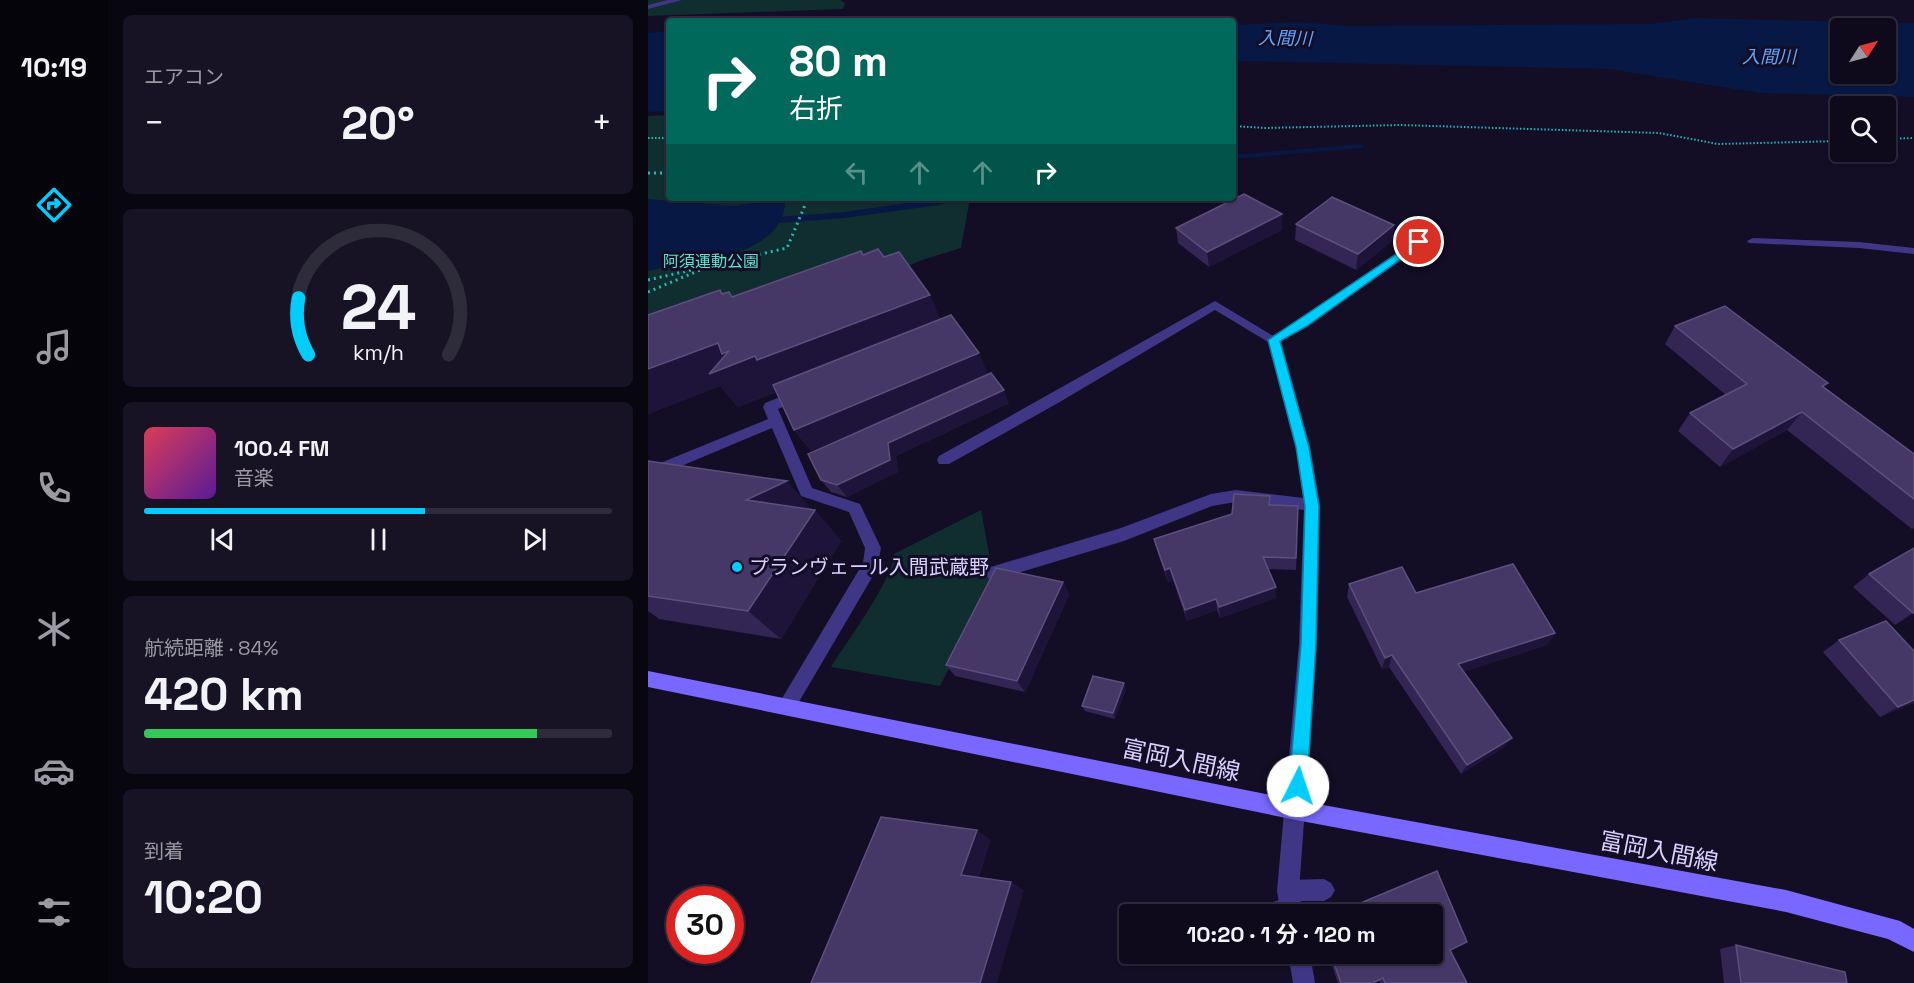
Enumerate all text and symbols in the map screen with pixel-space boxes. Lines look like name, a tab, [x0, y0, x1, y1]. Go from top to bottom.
north arrow	[1830, 18, 1896, 84]
map controls	[1830, 18, 1896, 162]
water label: 入間川	[1258, 26, 1314, 50]
text: 80 m	[789, 35, 888, 88]
icon: right	[690, 42, 768, 120]
water label: 入間川	[1742, 45, 1798, 68]
text: 10:19	[21, 50, 87, 85]
text: エアコン	[144, 64, 224, 90]
text: 右折	[789, 91, 843, 126]
text: 20°	[341, 95, 415, 152]
button: search	[1830, 96, 1896, 162]
text: −	[144, 102, 164, 144]
text: +	[592, 102, 612, 144]
icon: left	[840, 156, 873, 189]
icon: ahead	[903, 156, 936, 189]
icon: ahead	[966, 156, 999, 189]
icon: right	[1029, 156, 1062, 189]
icon: directions	[33, 184, 75, 226]
pin	[1393, 216, 1444, 267]
icon: arrive	[1402, 225, 1435, 258]
park label: 阿須運動公園	[663, 251, 759, 272]
text: 24	[340, 268, 416, 347]
icon: music	[33, 326, 75, 368]
text: km/h	[352, 339, 404, 366]
text: 100.4 FM	[234, 434, 329, 462]
text: 音楽	[234, 465, 274, 491]
icon: phone	[33, 467, 75, 509]
icon: previous	[206, 523, 239, 556]
icon: pause	[362, 523, 395, 556]
icon: next	[518, 523, 551, 556]
place label: プランヴェール入間武蔵野	[749, 554, 989, 580]
marker: プランヴェール入間武蔵野	[730, 560, 744, 574]
icon: climate	[33, 608, 75, 650]
text: 航続距離 · 84%	[144, 635, 278, 661]
text: 420 km	[144, 666, 304, 723]
street label: 富岡入間線	[1119, 732, 1243, 788]
icon: car	[33, 750, 75, 792]
position arrow	[1266, 754, 1330, 818]
street label: 富岡入間線	[1597, 824, 1721, 878]
text: 到着	[144, 838, 184, 864]
text: 10:20	[144, 869, 263, 926]
speed limit sign: 30	[666, 886, 744, 964]
icon: filters	[33, 891, 75, 933]
text: 10:20 · 1 分 · 120 m	[1186, 920, 1376, 948]

